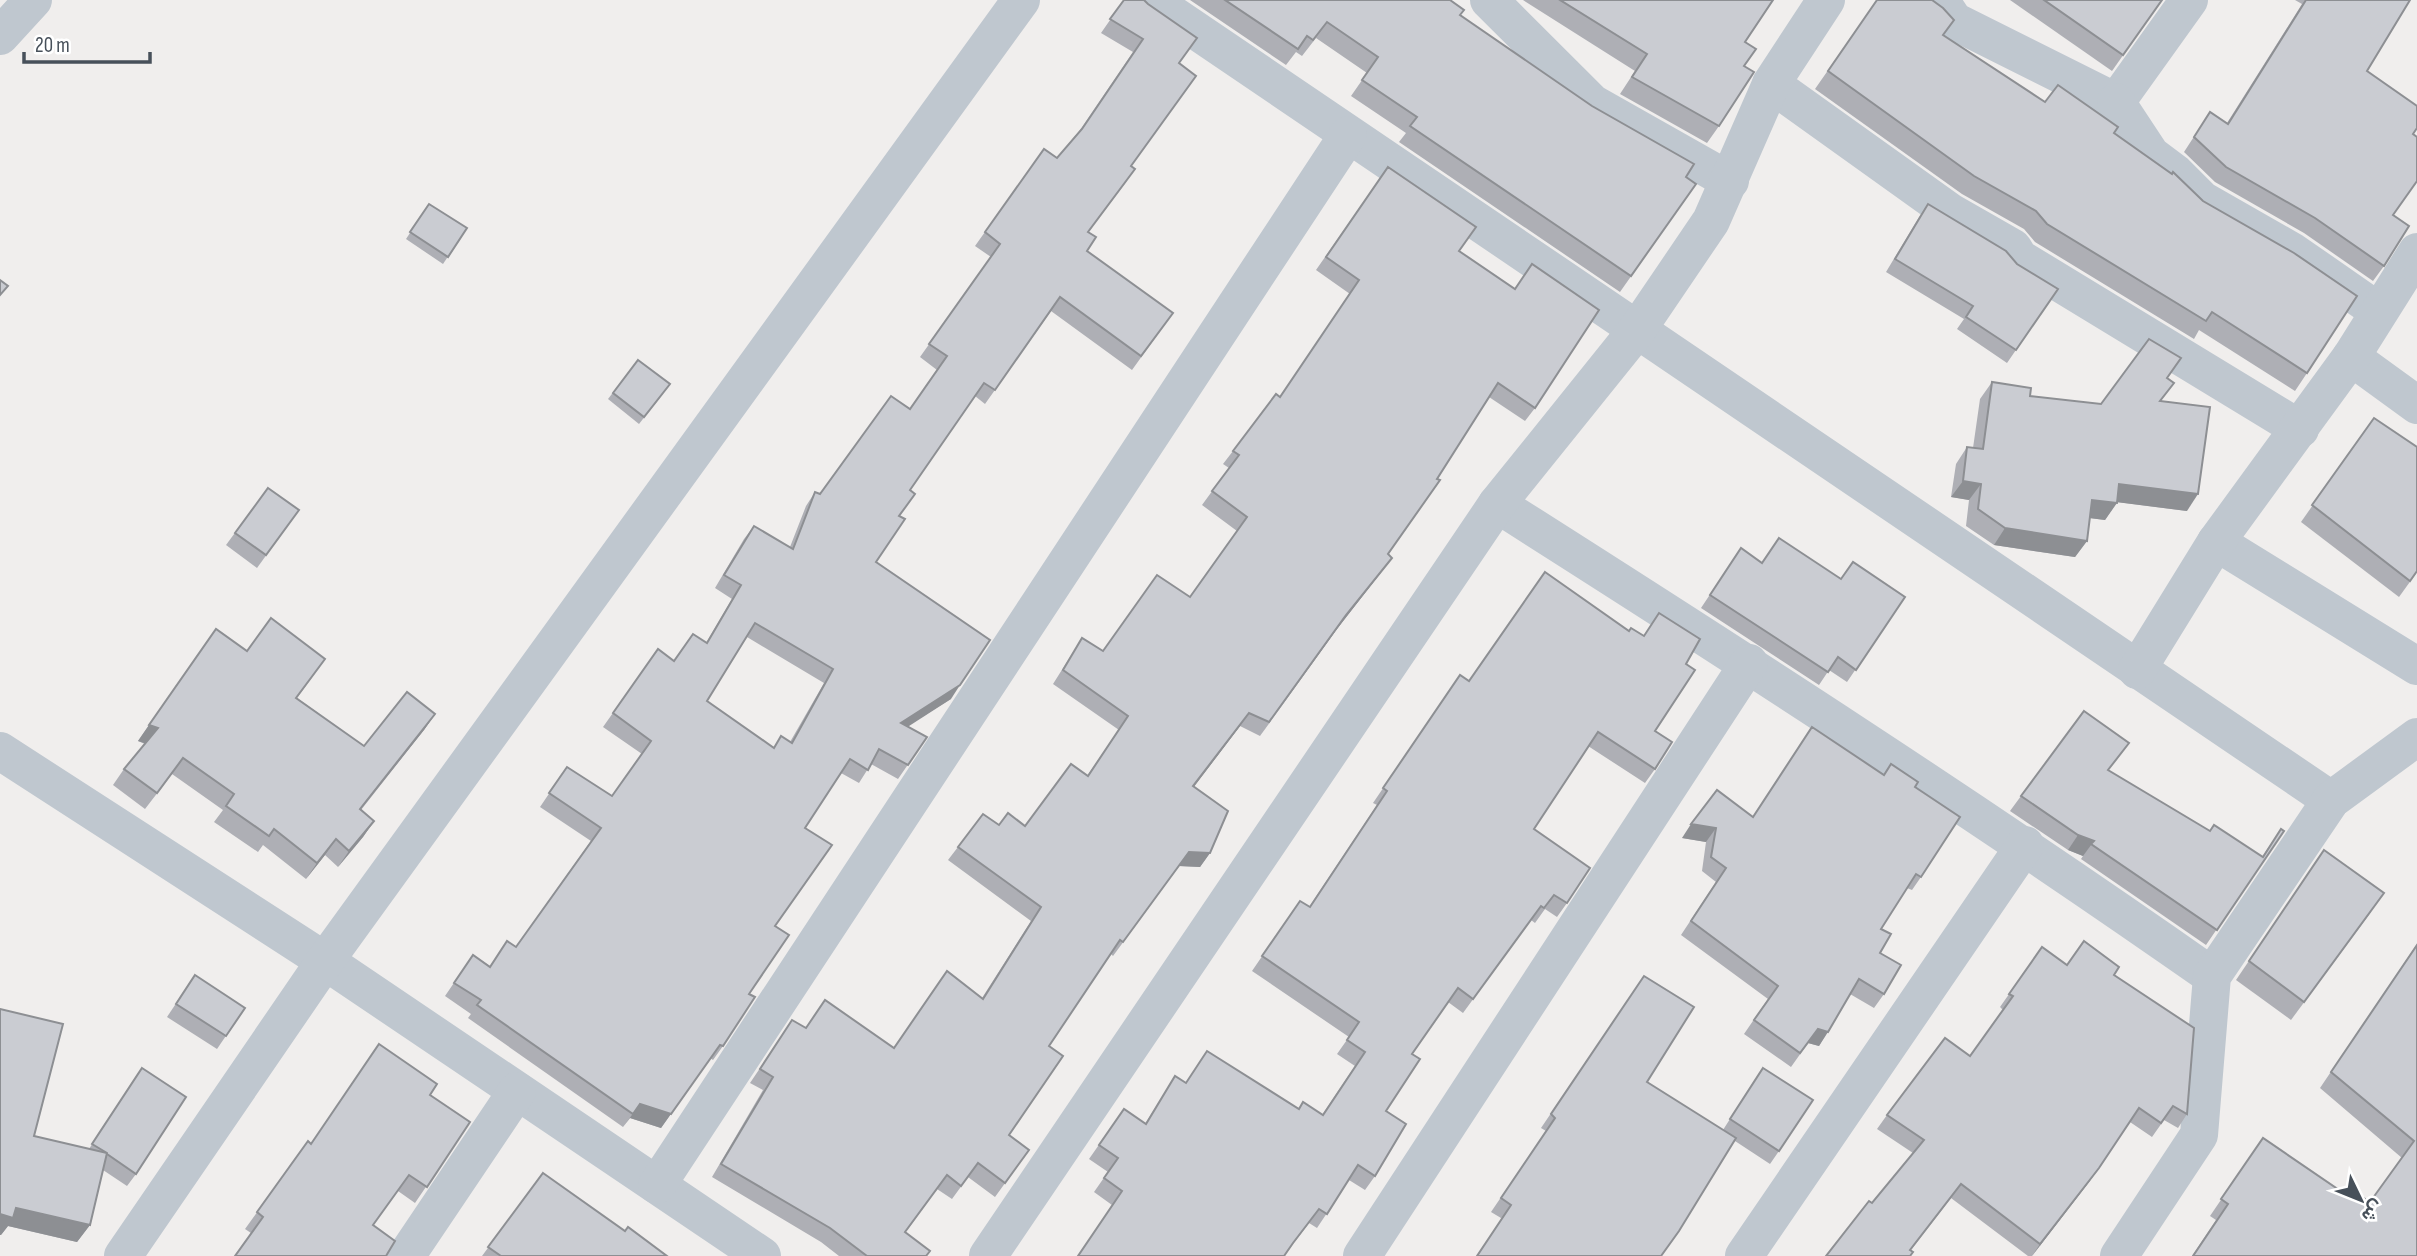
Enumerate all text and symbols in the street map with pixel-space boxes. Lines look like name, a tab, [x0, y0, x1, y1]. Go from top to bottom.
scale bar	[24, 21, 150, 65]
text: 20 m	[35, 33, 70, 58]
north arrow	[2326, 1165, 2396, 1235]
text: ش	[2356, 1194, 2389, 1227]

